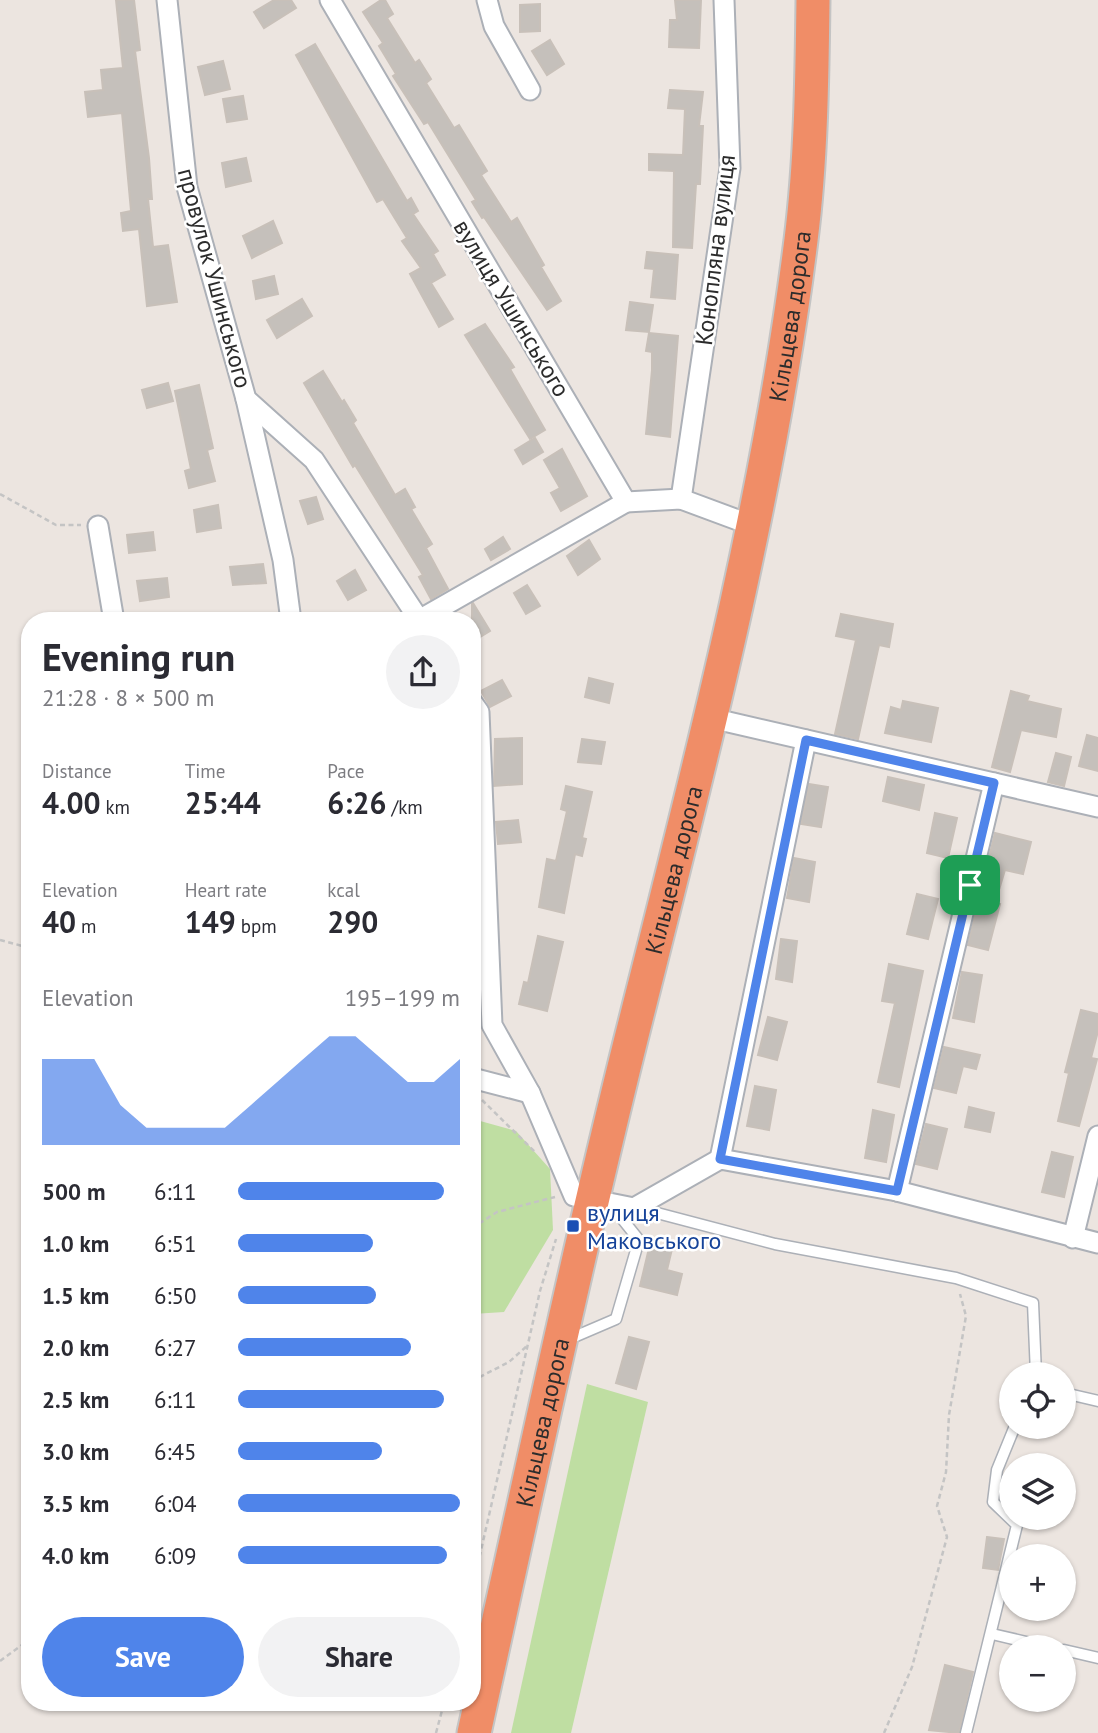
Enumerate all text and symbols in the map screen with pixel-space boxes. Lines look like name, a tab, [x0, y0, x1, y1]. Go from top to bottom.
street label: Конопляна вулиця	[688, 153, 742, 347]
street label: провулок Ушинського	[171, 164, 259, 392]
street label: вулиця Ушинського	[447, 214, 577, 402]
street label: Кільцева дорога	[761, 229, 818, 404]
text: Evening run	[42, 632, 235, 681]
button: share	[386, 635, 460, 709]
text: 21:28 · 8 × 500 m	[42, 683, 214, 712]
text: Distance	[42, 759, 112, 783]
text: Time	[185, 759, 225, 783]
text: Pace	[327, 759, 365, 783]
street label: Кільцева дорога	[637, 782, 709, 957]
text: 4.00	[42, 783, 100, 822]
text: 25:44	[185, 783, 261, 822]
text: 6:26	[327, 783, 386, 822]
text: km	[100, 795, 130, 819]
text: /km	[386, 795, 423, 819]
pin	[940, 855, 1000, 915]
icon: arrive	[951, 866, 989, 904]
text: Elevation	[42, 878, 118, 902]
text: Heart rate	[185, 878, 267, 902]
text: kcal	[327, 878, 360, 902]
text: 40	[42, 902, 76, 941]
text: 149	[185, 902, 236, 941]
text: 290	[327, 902, 378, 941]
text: m	[76, 914, 97, 938]
text: bpm	[236, 914, 277, 938]
text: Elevation	[42, 983, 134, 1012]
text: 195–199 m	[345, 983, 460, 1012]
text: 500 m	[42, 1177, 105, 1206]
text: 6:11	[154, 1177, 197, 1206]
place label: вулиця Маковського	[587, 1197, 721, 1256]
marker: вулиця Маковського	[565, 1218, 581, 1234]
text: 1.0 km	[42, 1229, 109, 1258]
text: 6:51	[154, 1229, 197, 1258]
text: 1.5 km	[42, 1281, 109, 1310]
text: 6:50	[154, 1281, 197, 1310]
text: 2.0 km	[42, 1333, 109, 1362]
text: 6:27	[154, 1333, 197, 1362]
street label: Кільцева дорога	[508, 1335, 576, 1510]
map controls	[999, 1362, 1076, 1712]
button: locate	[999, 1362, 1076, 1439]
text: 2.5 km	[42, 1385, 109, 1414]
text: 6:11	[154, 1385, 197, 1414]
text: 3.0 km	[42, 1437, 109, 1466]
text: 6:45	[154, 1437, 197, 1466]
button: layers	[999, 1453, 1076, 1530]
text: 3.5 km	[42, 1489, 109, 1518]
text: 6:04	[154, 1489, 197, 1518]
text: 4.0 km	[42, 1541, 109, 1570]
text: 6:09	[154, 1541, 197, 1570]
button: +	[999, 1544, 1076, 1621]
button: Save	[42, 1617, 244, 1697]
button: Share	[258, 1617, 460, 1697]
button: −	[999, 1635, 1076, 1712]

